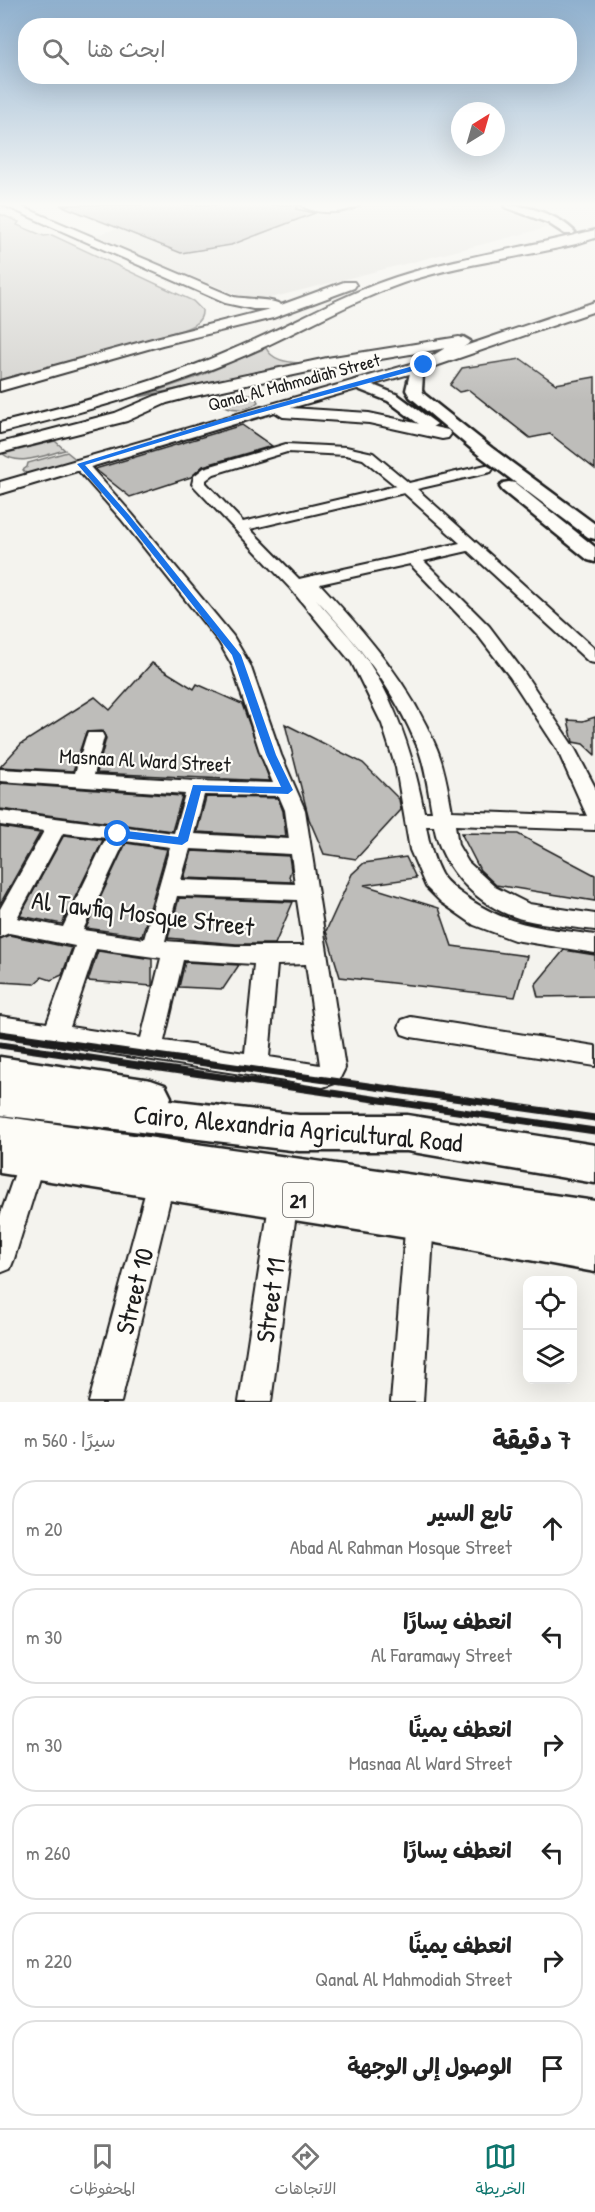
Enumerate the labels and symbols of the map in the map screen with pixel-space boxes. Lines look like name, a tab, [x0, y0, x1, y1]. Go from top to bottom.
north arrow	[451, 102, 505, 156]
street label: Qanal Al Mahmodiah Street	[205, 347, 384, 417]
route end	[410, 351, 436, 377]
street label: Masnaa Al Ward Street	[59, 741, 232, 779]
route start	[104, 820, 130, 846]
street label: Al Tawfiq Mosque Street	[30, 882, 257, 944]
street label: Cairo, Alexandria Agricultural Road	[132, 1096, 464, 1160]
road number: 21	[283, 1183, 313, 1217]
street label: Street 10	[106, 1244, 162, 1338]
street label: Street 11	[247, 1255, 293, 1345]

